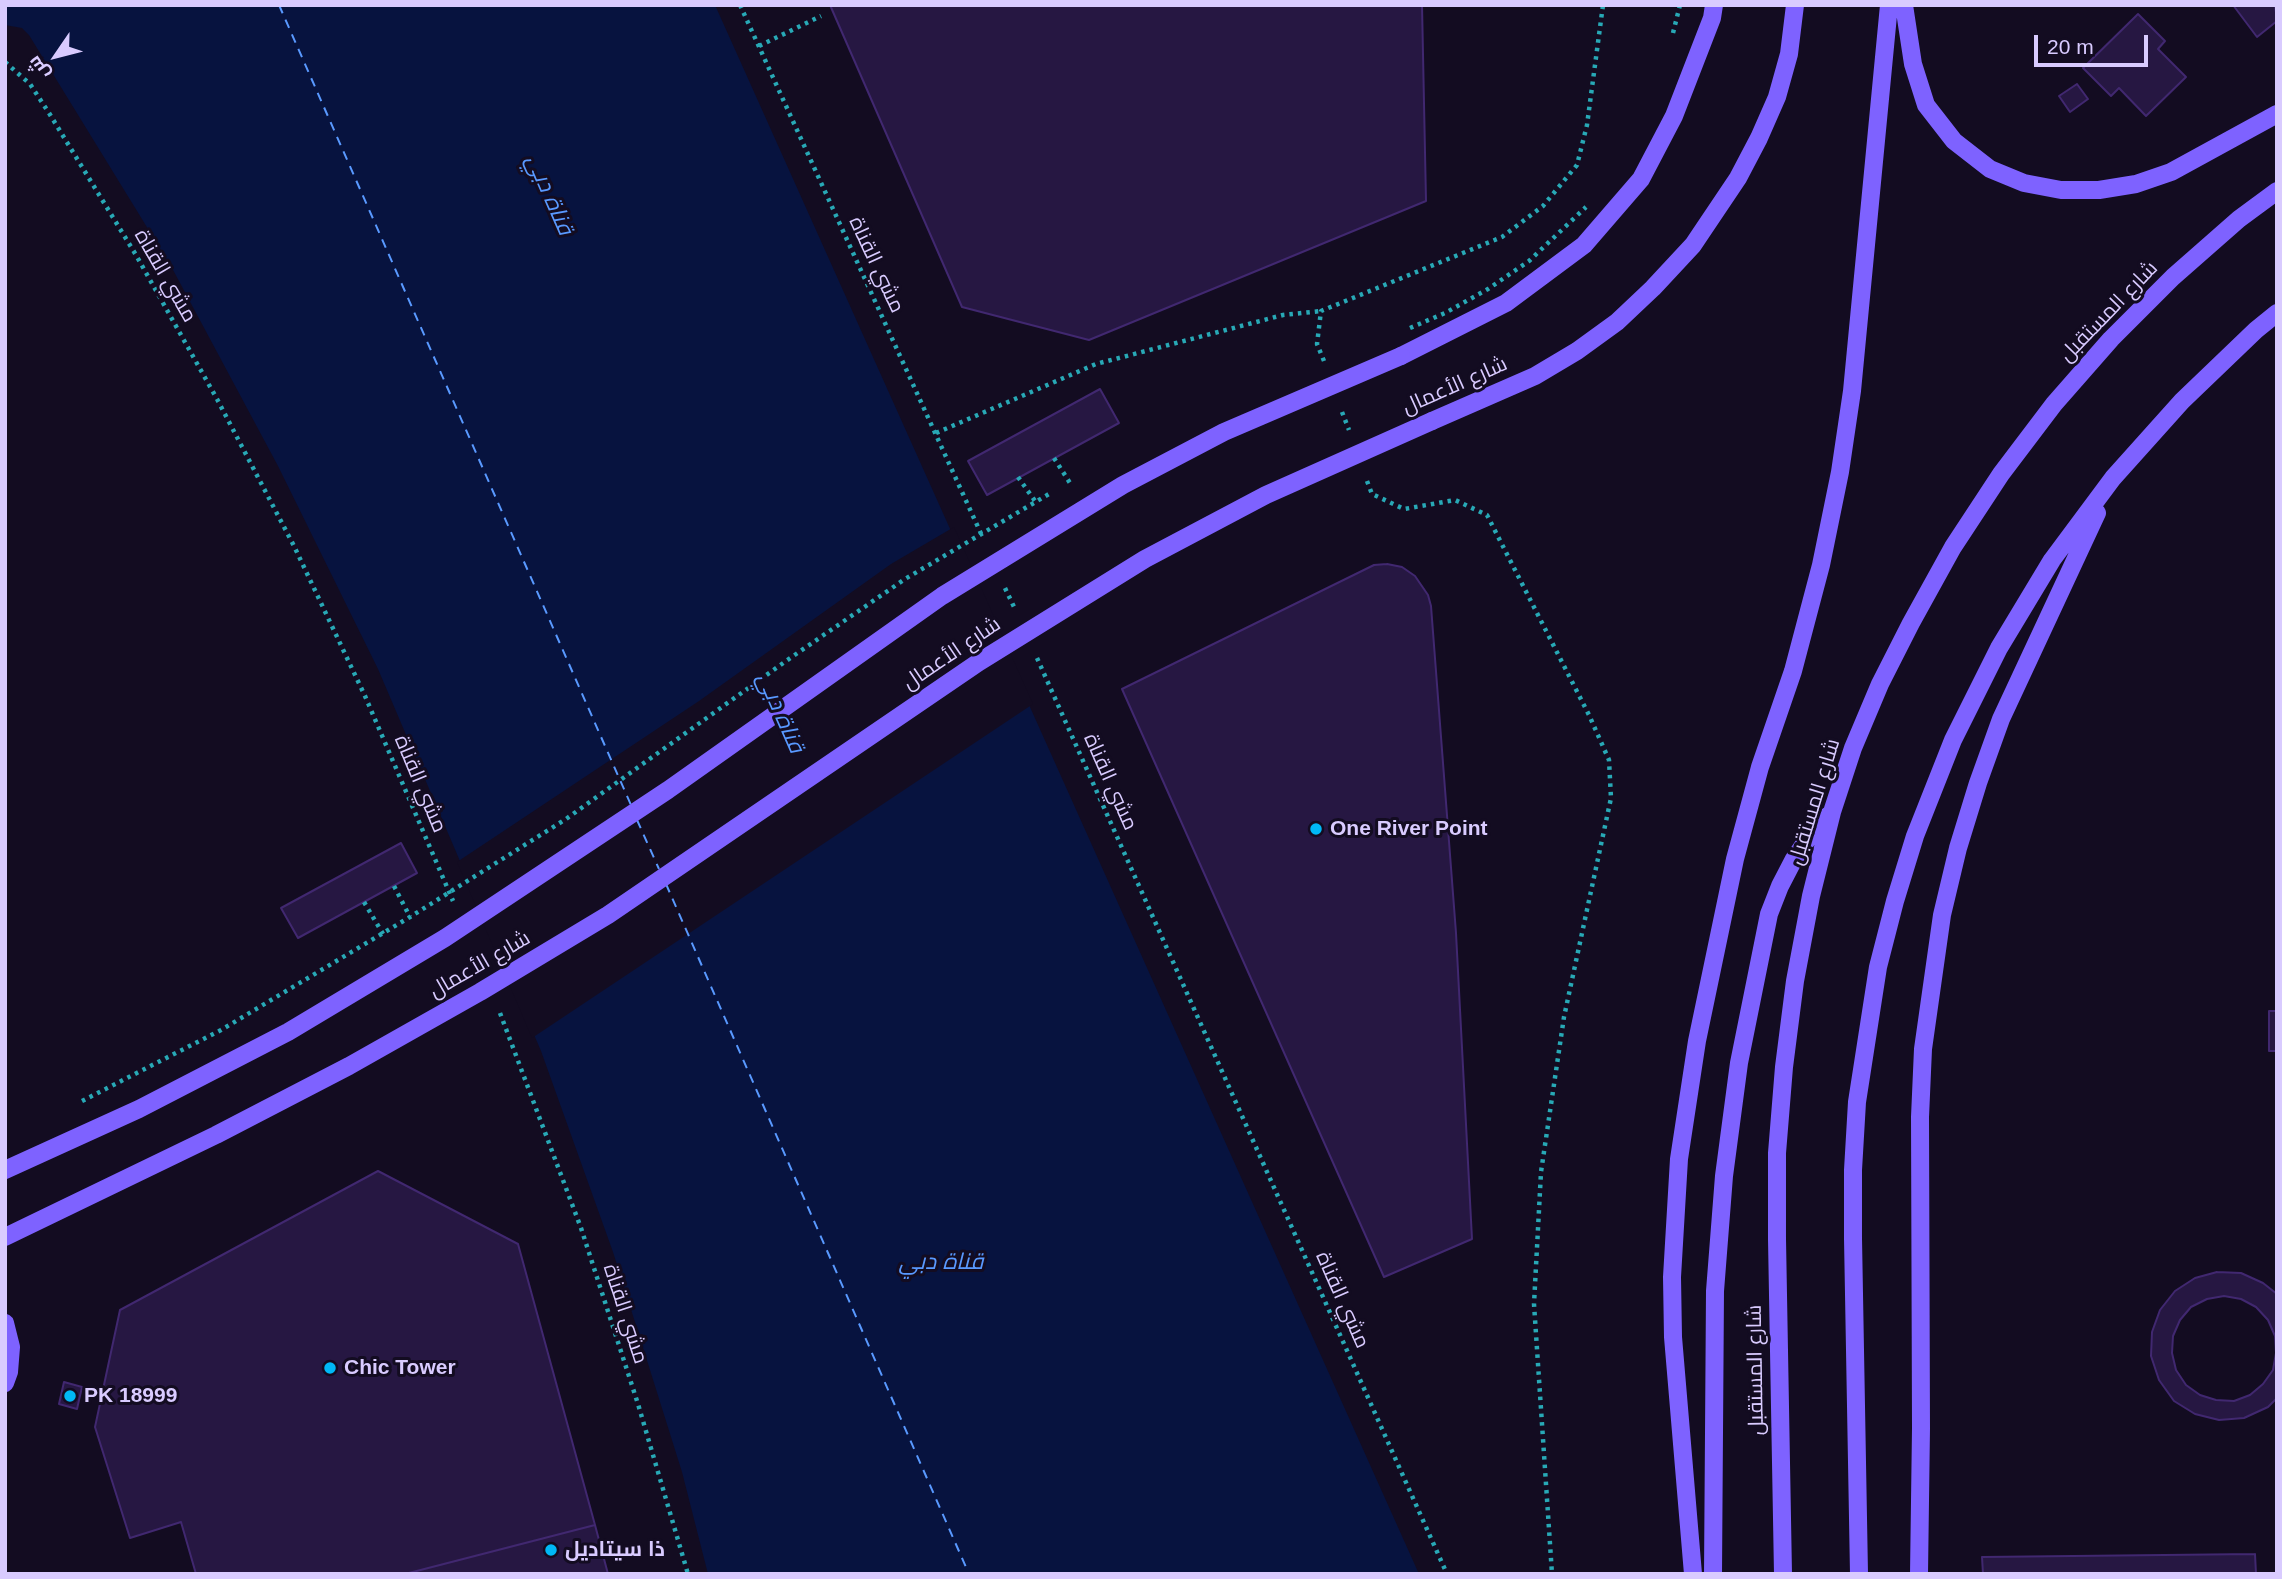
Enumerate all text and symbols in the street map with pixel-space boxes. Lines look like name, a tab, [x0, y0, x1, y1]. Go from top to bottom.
north arrow	[21, 21, 91, 91]
scale bar	[2037, 21, 2151, 65]
text: 20 m	[2047, 35, 2094, 58]
text: ش	[23, 52, 54, 84]
water label: قناة دبي	[519, 151, 579, 239]
street label: مشي القناة	[843, 213, 909, 317]
street label: مشي القناة	[128, 225, 202, 327]
street label: شارع المستقبل	[2055, 256, 2163, 368]
street label: شارع الأعمال	[1399, 352, 1511, 420]
street label: شارع الأعمال	[898, 612, 1006, 696]
water label: قناة دبي	[750, 669, 810, 757]
street label: مشي القناة	[1077, 730, 1143, 834]
street label: مشي القناة	[388, 731, 452, 837]
street label: شارع المستقبل	[1784, 736, 1846, 868]
place label: One River Point	[1330, 816, 1488, 842]
marker: One River Point	[1308, 821, 1324, 837]
street label: شارع الأعمال	[425, 926, 535, 1004]
street label: مشي القناة	[1309, 1248, 1375, 1352]
water label: قناة دبي	[899, 1249, 983, 1277]
street label: مشي القناة	[597, 1261, 653, 1367]
street label: شارع المستقبل	[1742, 1304, 1770, 1436]
place label: Chic Tower	[344, 1355, 456, 1381]
marker: Chic Tower	[322, 1360, 338, 1376]
place label: PK 18999	[84, 1383, 177, 1409]
marker: PK 18999	[62, 1388, 78, 1404]
place label: ذا سيتاديل	[565, 1537, 665, 1563]
marker: ذا سيتاديل	[543, 1542, 559, 1558]

